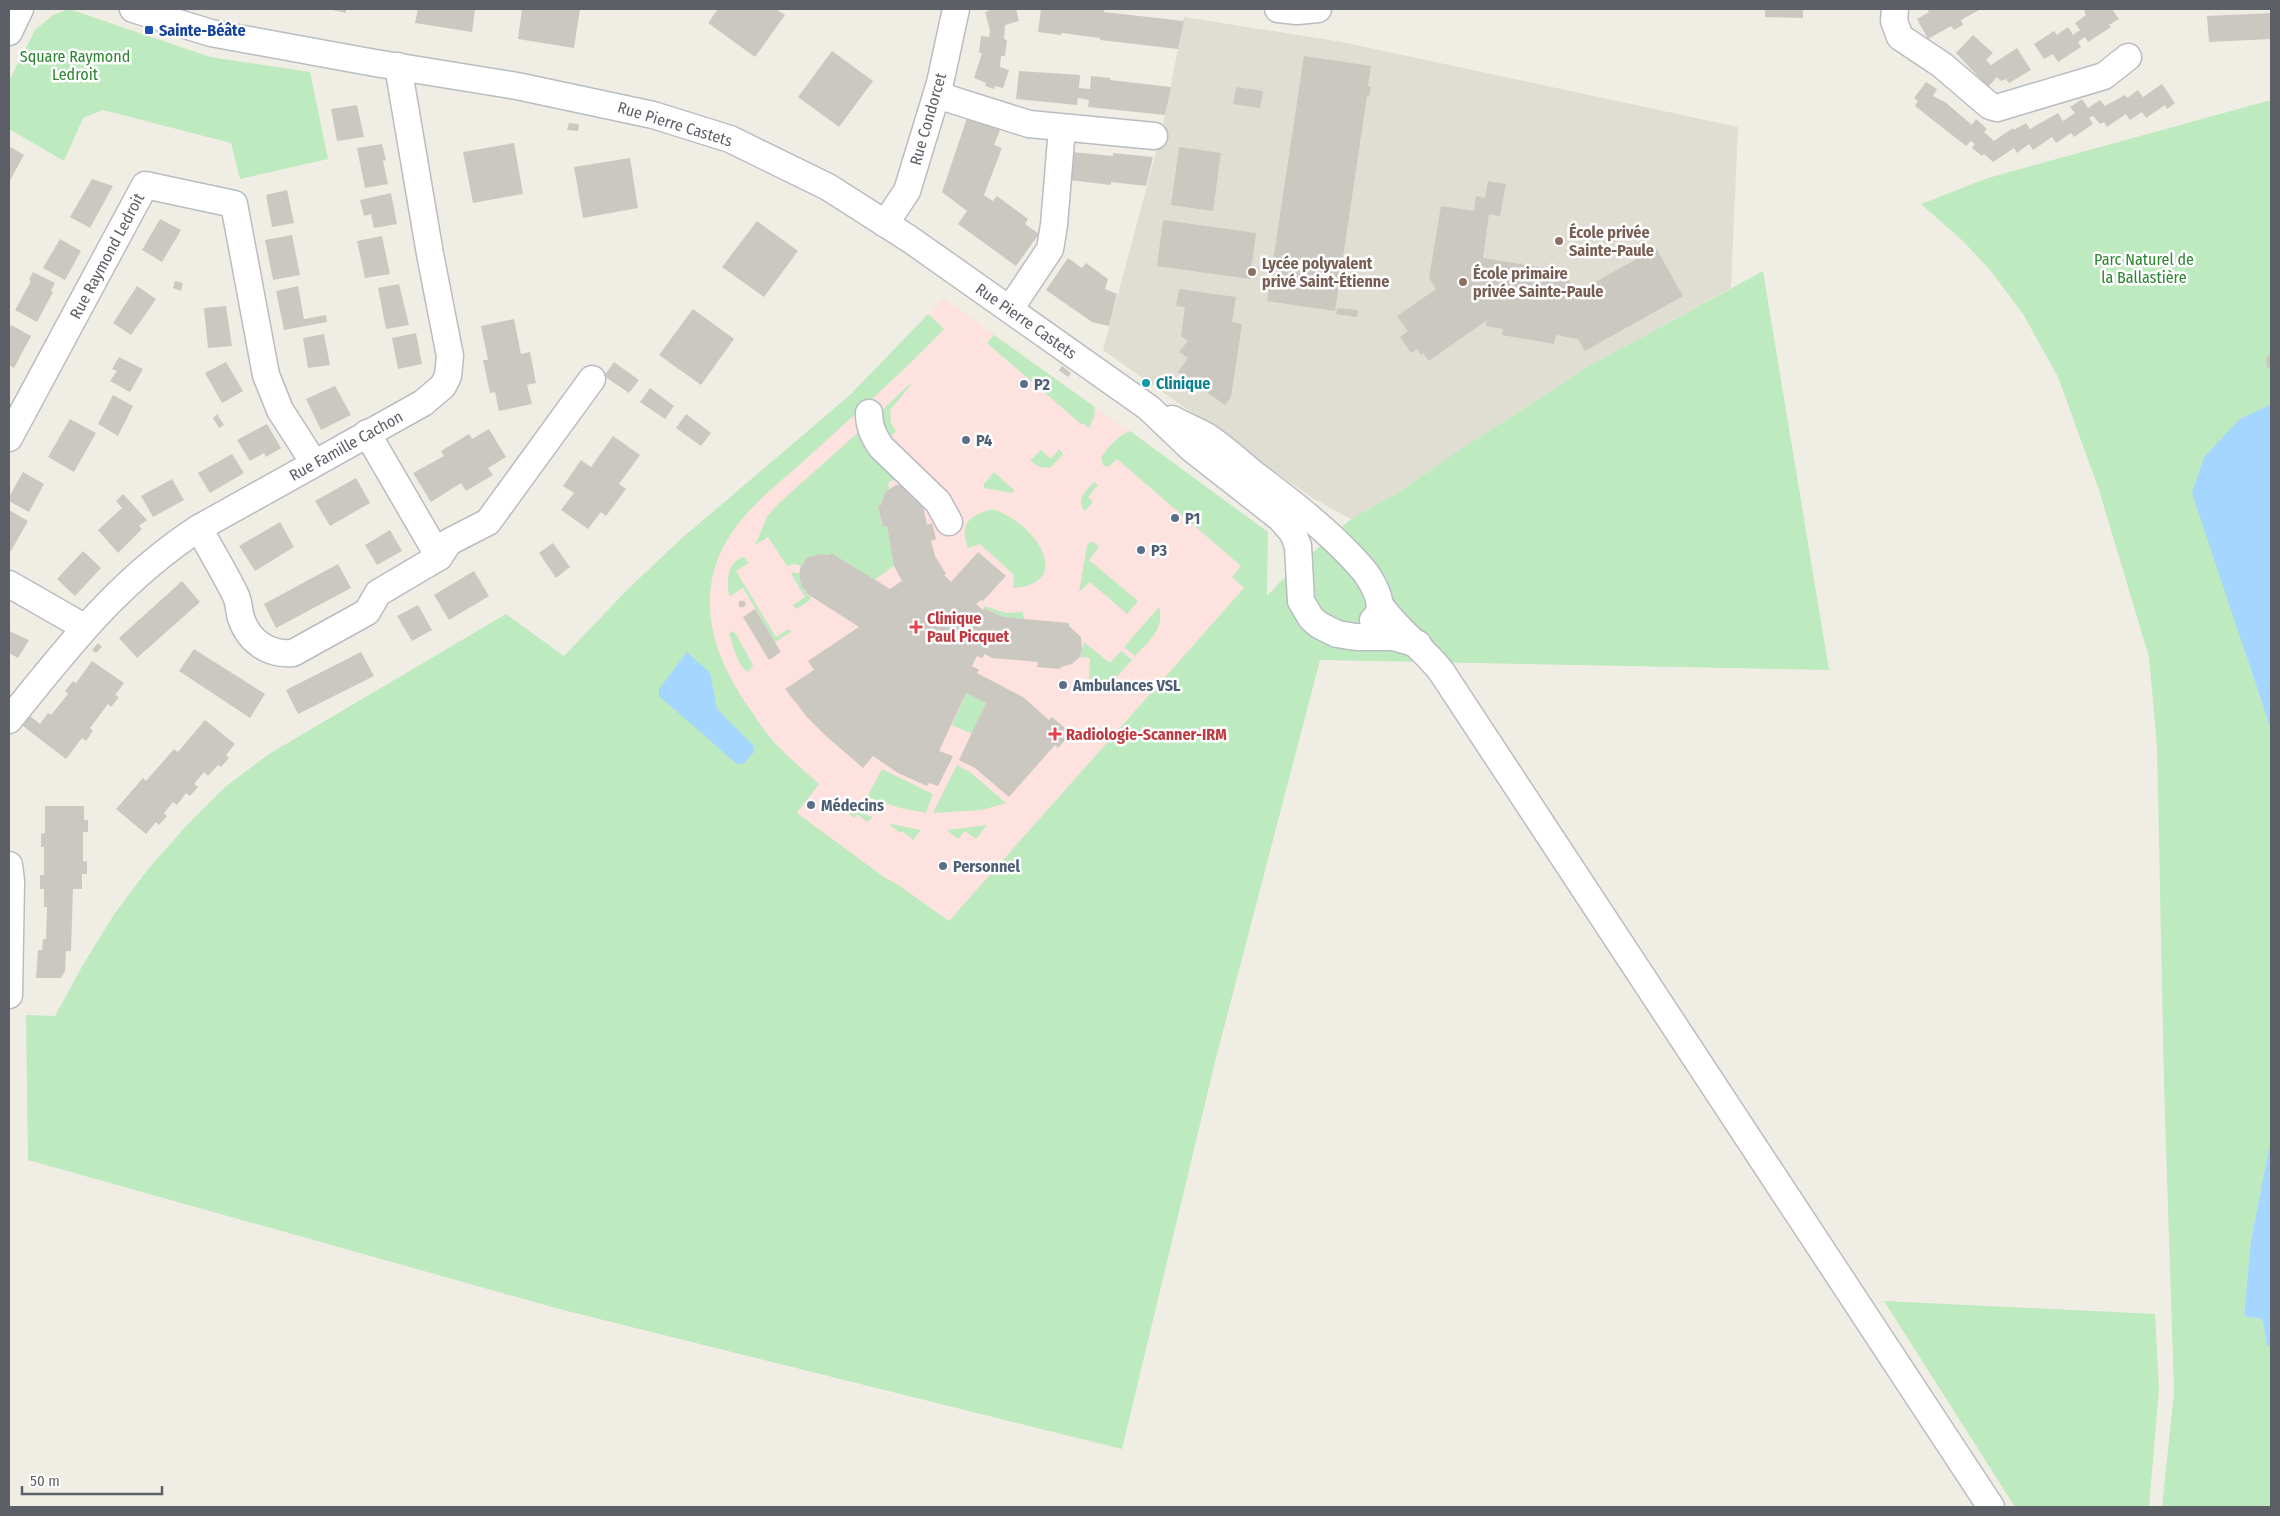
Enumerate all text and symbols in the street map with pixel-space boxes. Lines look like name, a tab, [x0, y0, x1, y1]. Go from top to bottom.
place label: Sainte-Béâte	[159, 21, 246, 40]
marker: Sainte-Béâte	[143, 24, 155, 36]
park label: Square Raymond Ledroit	[20, 47, 130, 84]
street label: Rue Condorcet	[906, 70, 950, 167]
street label: Rue Pierre Castets	[615, 98, 735, 151]
street label: Rue Raymond Ledroit	[66, 189, 149, 322]
place label: École privée Sainte-Paule	[1569, 222, 1654, 260]
marker: École privée Sainte-Paule	[1553, 235, 1565, 247]
park label: Parc Naturel de la Ballastière	[2094, 250, 2194, 287]
place label: Lycée polyvalent privé Saint-Étienne	[1262, 254, 1389, 291]
place label: École primaire privée Sainte-Paule	[1473, 263, 1603, 301]
marker: Lycée polyvalent privé Saint-Étienne	[1246, 266, 1258, 278]
marker: École primaire privée Sainte-Paule	[1457, 276, 1469, 288]
street label: Rue Pierre Castets	[972, 279, 1080, 363]
place label: Clinique	[1156, 374, 1210, 393]
place label: P2	[1034, 375, 1050, 394]
marker: Clinique	[1140, 377, 1152, 389]
marker: P2	[1018, 378, 1030, 390]
street label: Rue Famille Cachon	[286, 407, 406, 485]
place label: P4	[976, 431, 992, 450]
marker: P4	[960, 434, 972, 446]
place label: P1	[1185, 509, 1200, 528]
marker: P1	[1169, 512, 1181, 524]
place label: P3	[1151, 541, 1167, 560]
marker: P3	[1135, 544, 1147, 556]
place label: Clinique Paul Picquet	[927, 609, 1010, 646]
marker: Clinique Paul Picquet	[909, 620, 923, 634]
place label: Ambulances VSL	[1072, 676, 1181, 695]
marker: Ambulances VSL	[1057, 679, 1069, 691]
place label: Radiologie-Scanner-IRM	[1066, 725, 1227, 744]
marker: Radiologie-Scanner-IRM	[1048, 727, 1062, 741]
place label: Médecins	[821, 796, 884, 815]
marker: Médecins	[805, 799, 817, 811]
place label: Personnel	[953, 857, 1020, 876]
marker: Personnel	[937, 860, 949, 872]
scale bar	[22, 1464, 162, 1496]
text: 50 m	[30, 1472, 60, 1490]

